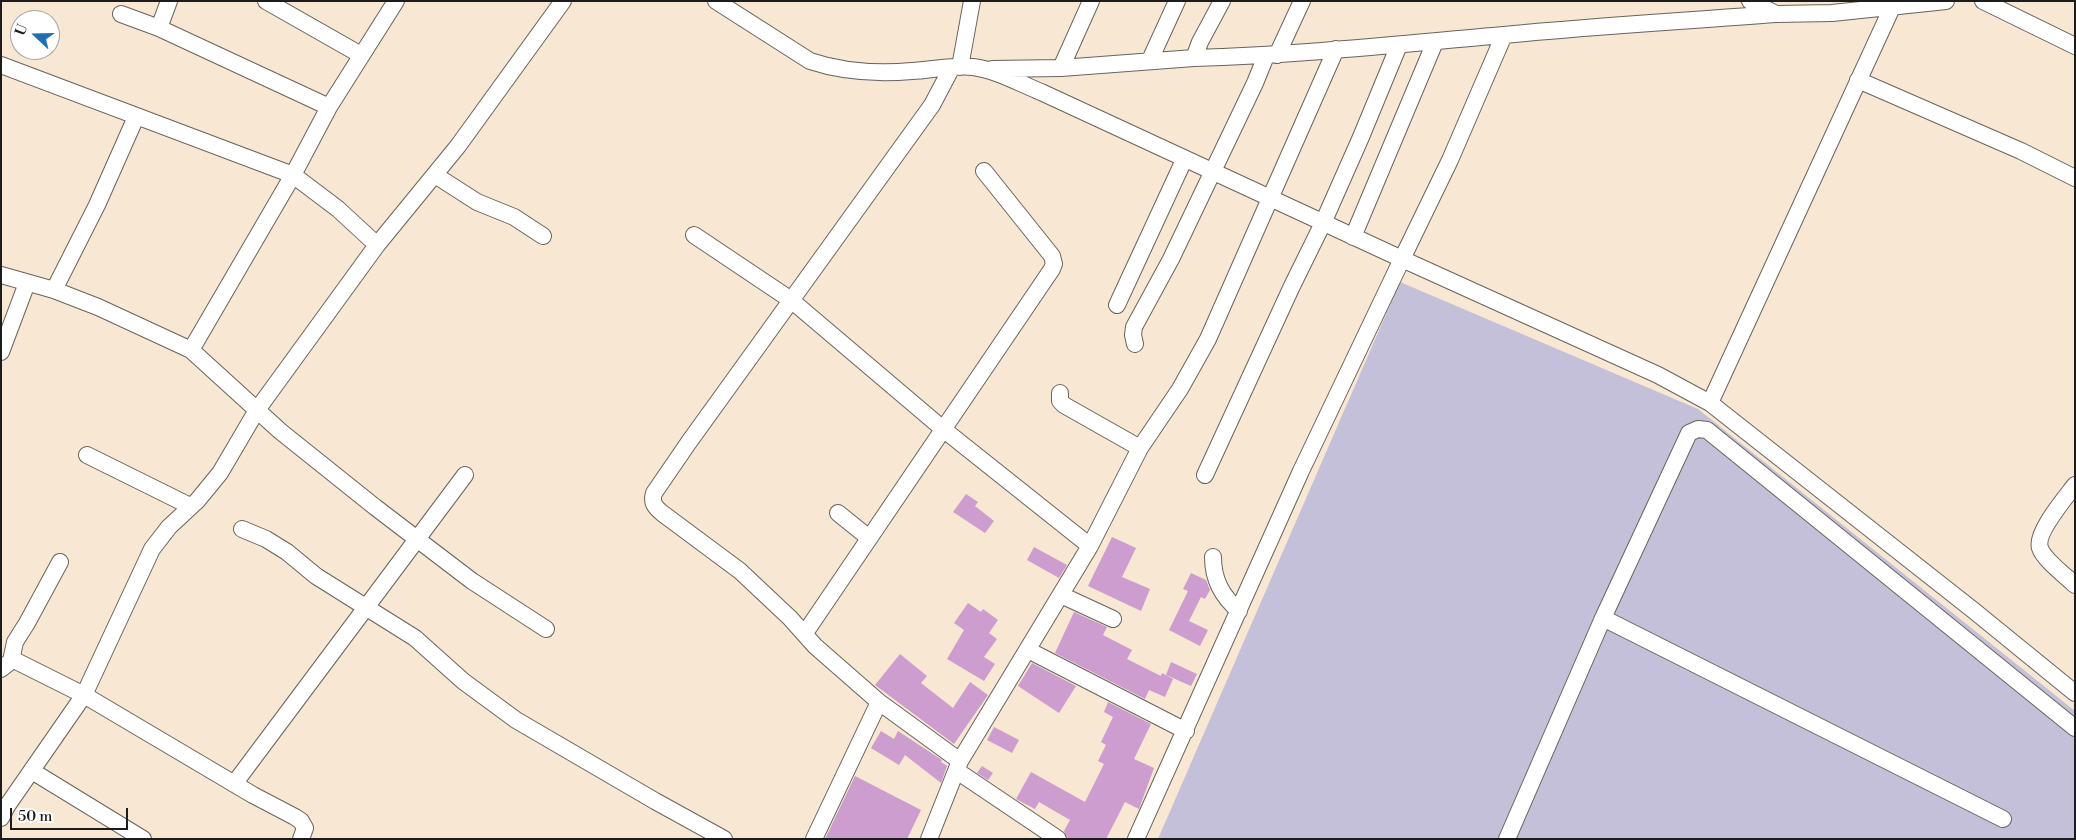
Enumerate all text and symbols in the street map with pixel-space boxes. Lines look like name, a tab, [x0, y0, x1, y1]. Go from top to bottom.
north arrow	[10, 10, 60, 60]
text: U	[12, 22, 32, 38]
scale bar	[12, 798, 130, 830]
text: 50 m	[18, 807, 52, 826]

